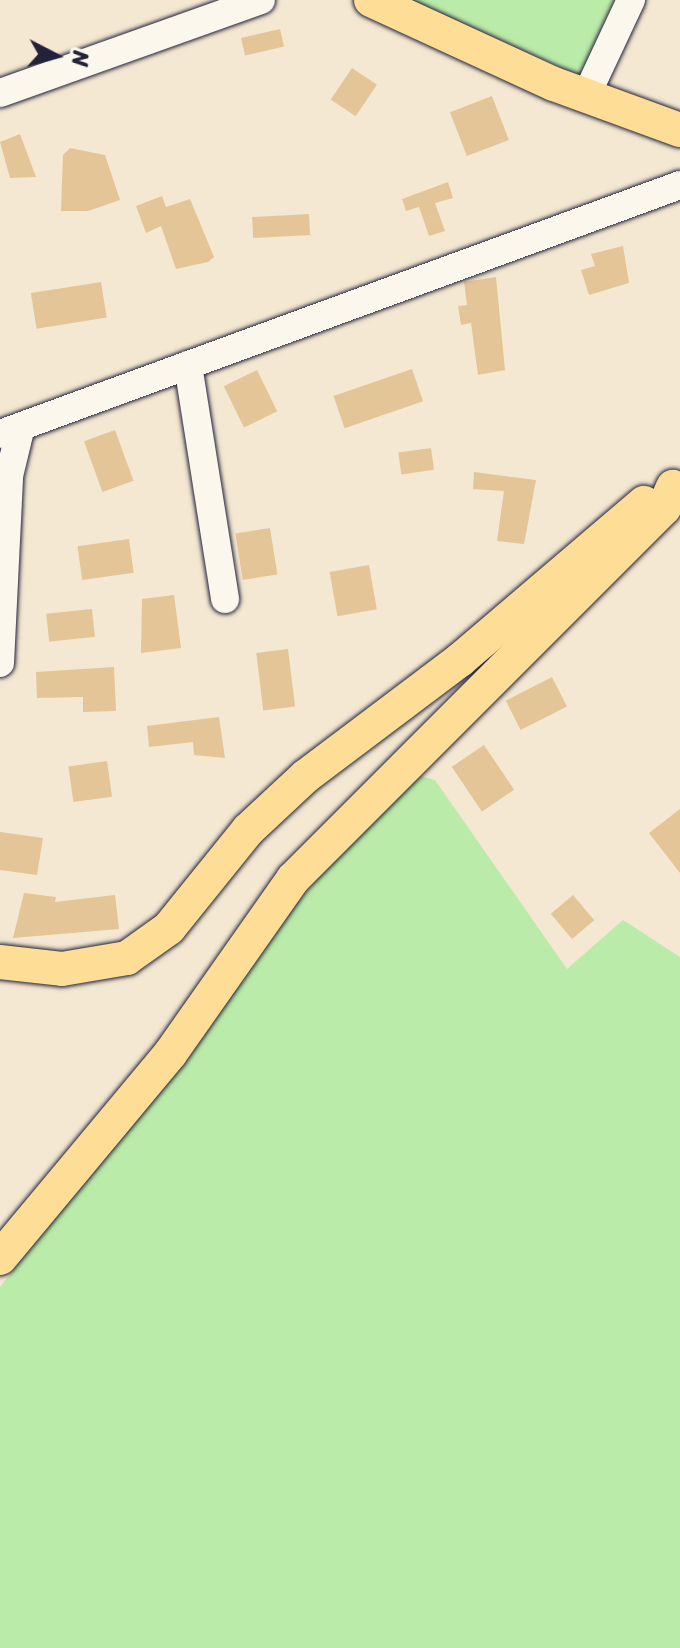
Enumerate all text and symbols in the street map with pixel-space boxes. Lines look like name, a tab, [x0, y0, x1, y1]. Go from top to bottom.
north arrow	[16, 16, 96, 96]
text: N	[60, 49, 101, 68]

